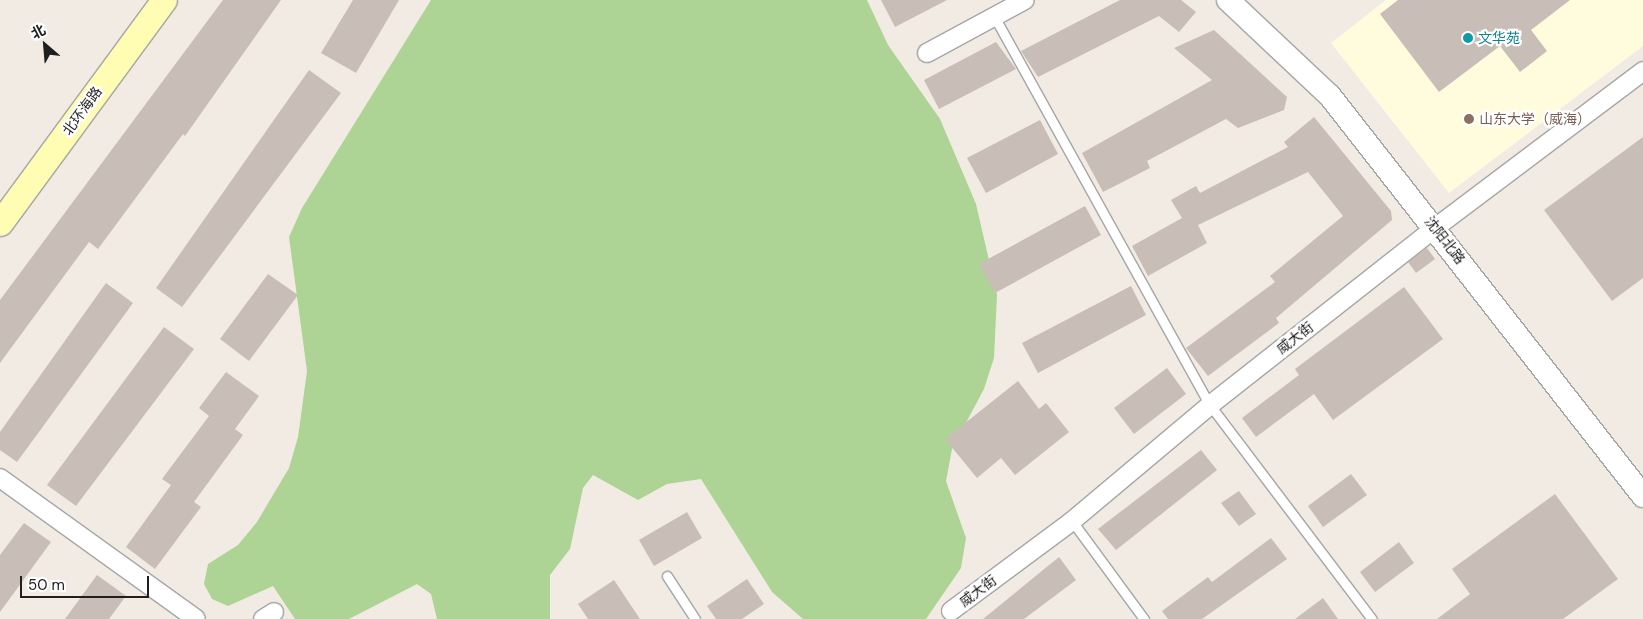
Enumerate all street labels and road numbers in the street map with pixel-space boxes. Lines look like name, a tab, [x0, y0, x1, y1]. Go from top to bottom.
street label: 北环海路	[59, 83, 105, 139]
street label: 沈阳北路	[1421, 213, 1469, 267]
street label: 威大街	[1273, 318, 1317, 358]
street label: 威大街	[956, 572, 1000, 610]

